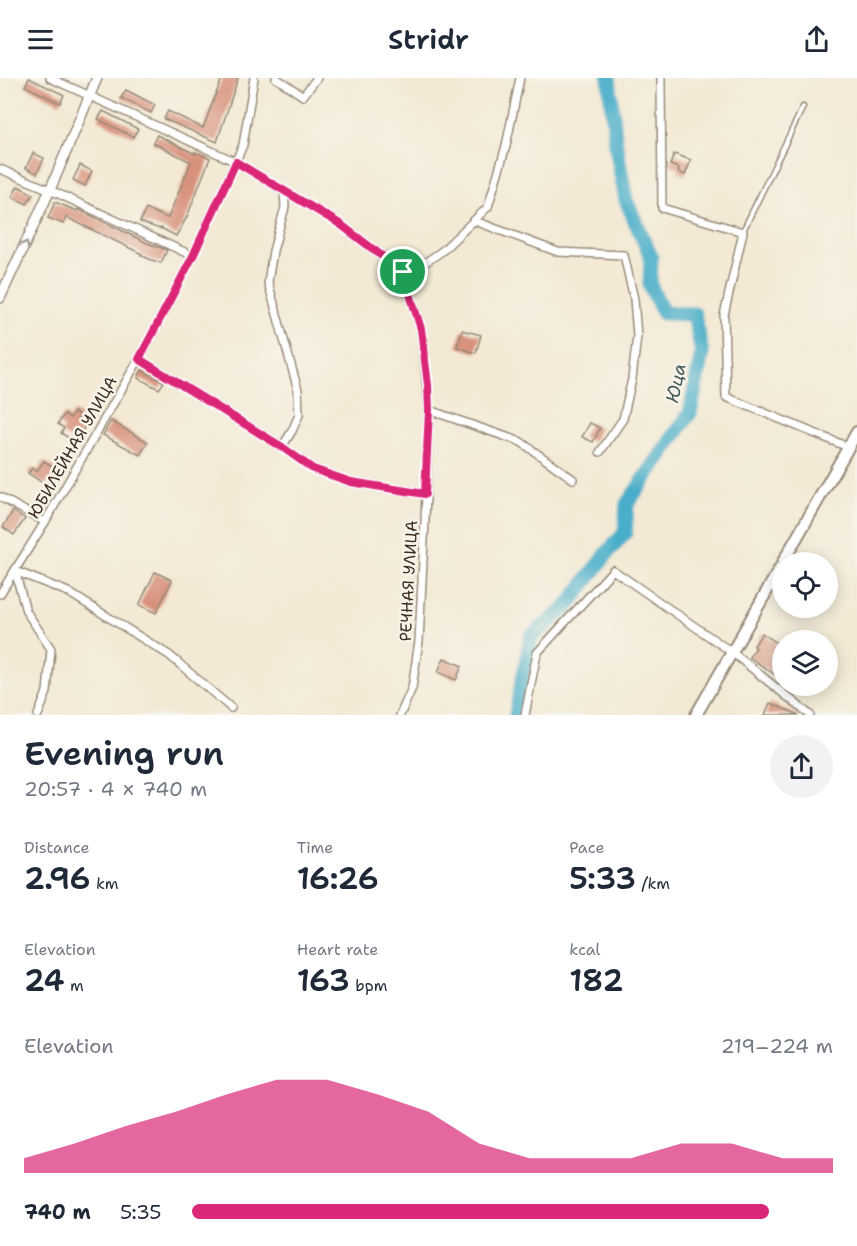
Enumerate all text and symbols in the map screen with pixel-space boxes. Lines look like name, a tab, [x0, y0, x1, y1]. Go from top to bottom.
text: Stridr	[388, 21, 469, 58]
icon: menu	[24, 23, 57, 56]
icon: share	[800, 23, 833, 56]
one-way arrow	[17, 240, 29, 251]
pin	[377, 246, 428, 297]
icon: arrive	[386, 255, 419, 288]
water label: Юца	[660, 361, 692, 405]
street label: ЮБИЛЕЙНАЯ УЛИЦА	[23, 372, 122, 522]
street label: РЕЧНАЯ УЛИЦА	[395, 520, 422, 642]
map controls	[772, 552, 838, 696]
button: locate	[772, 552, 838, 618]
button: layers	[772, 630, 838, 696]
text: Evening run	[24, 731, 224, 776]
button: share	[770, 735, 833, 798]
text: 20:57 · 4 × 740 m	[24, 776, 207, 802]
text: Distance	[24, 837, 90, 858]
text: Time	[297, 837, 333, 858]
text: Pace	[569, 837, 605, 858]
text: 2.96	[24, 858, 91, 899]
text: 16:26	[297, 858, 379, 899]
text: 5:33	[569, 858, 636, 899]
text: km	[91, 873, 119, 894]
text: /km	[636, 873, 670, 894]
text: Elevation	[24, 939, 96, 960]
text: Heart rate	[297, 939, 378, 960]
text: kcal	[569, 939, 600, 960]
text: 24	[24, 960, 65, 1001]
text: 163	[297, 960, 350, 1001]
text: 182	[569, 960, 623, 1001]
text: m	[65, 975, 84, 996]
text: bpm	[350, 975, 388, 996]
text: Elevation	[24, 1033, 114, 1059]
text: 219–224 m	[721, 1033, 833, 1059]
text: 740 m	[24, 1199, 91, 1225]
text: 5:35	[120, 1199, 162, 1225]

